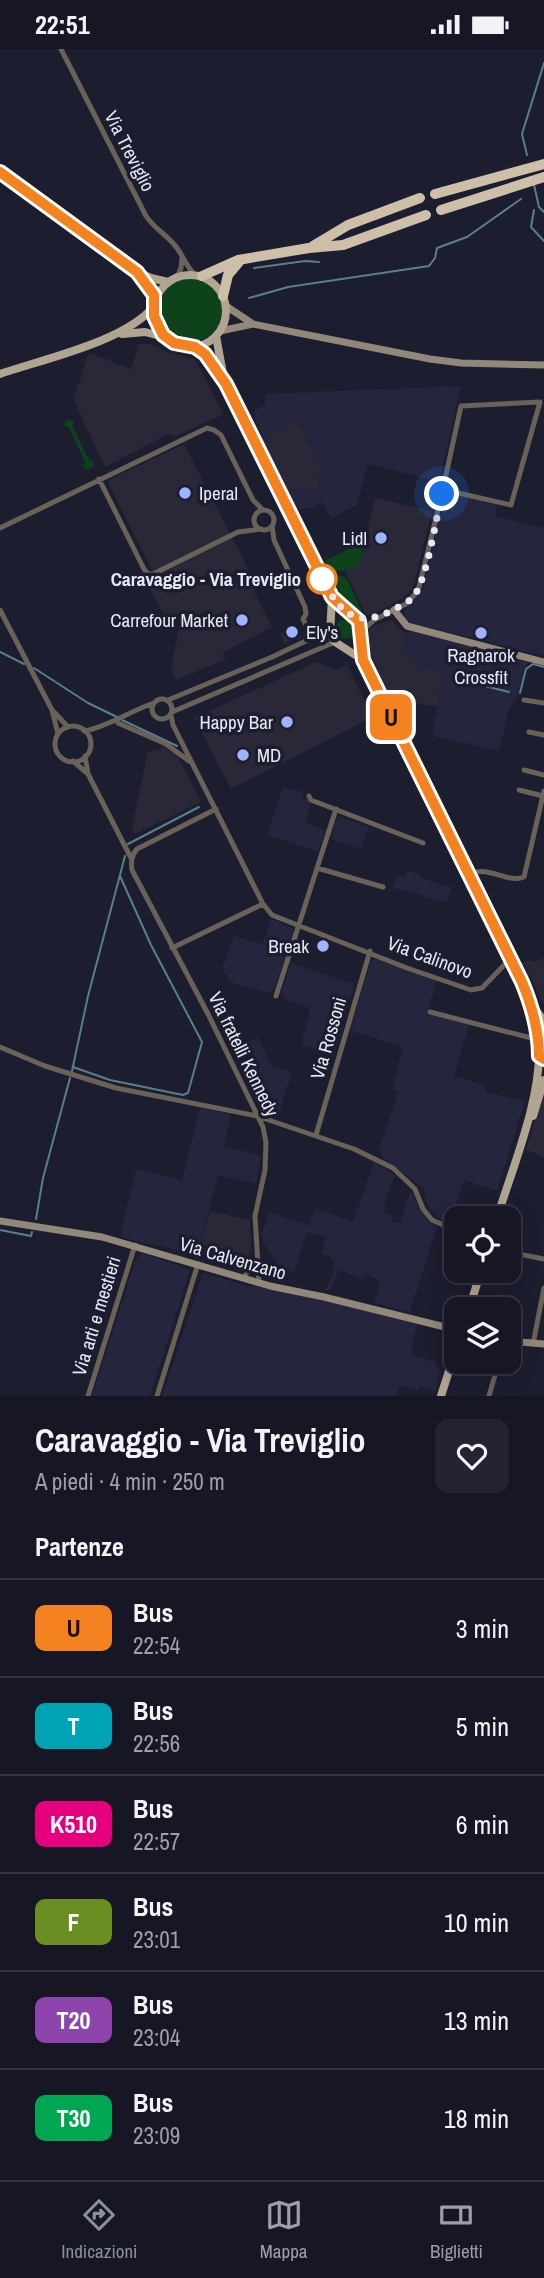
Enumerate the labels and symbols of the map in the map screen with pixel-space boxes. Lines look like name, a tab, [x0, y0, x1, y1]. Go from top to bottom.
street label: Via Treviglio	[99, 106, 161, 196]
your location	[424, 476, 459, 511]
place label: Iperal	[199, 480, 238, 506]
marker: Iperal	[177, 485, 193, 501]
place label: Lidl	[342, 525, 367, 551]
marker: Lidl	[373, 530, 389, 546]
marker: Caravaggio - Via Treviglio	[307, 564, 337, 594]
place label: Caravaggio - Via Treviglio	[111, 566, 301, 592]
place label: Carrefour Market	[110, 607, 229, 633]
marker: Carrefour Market	[234, 612, 250, 628]
place label: Ely's	[306, 619, 339, 645]
marker: Ely's	[284, 624, 300, 640]
marker: Ragnarok Crossfit	[473, 625, 489, 641]
place label: Ragnarok Crossfit	[447, 642, 515, 690]
line badge: U	[368, 694, 414, 740]
place label: Happy Bar	[199, 709, 274, 735]
marker: Happy Bar	[279, 714, 295, 730]
place label: MD	[257, 742, 281, 768]
marker: MD	[235, 747, 251, 763]
street label: Via Calinovo	[384, 930, 476, 984]
place label: Break	[268, 933, 309, 959]
marker: Break	[315, 938, 331, 954]
street label: Via fratelli Kennedy	[203, 987, 286, 1121]
street label: Via Rossoni	[304, 994, 352, 1082]
street label: Via Calvenzano	[177, 1230, 289, 1286]
street label: Via arti e mestieri	[66, 1253, 126, 1379]

